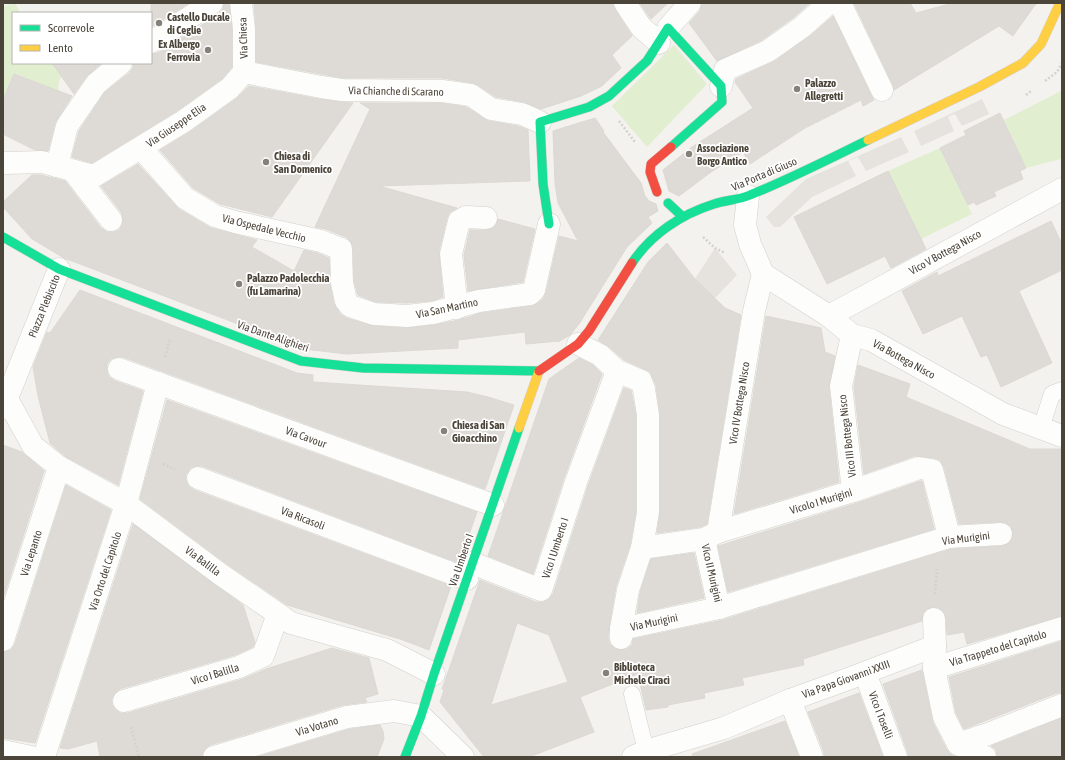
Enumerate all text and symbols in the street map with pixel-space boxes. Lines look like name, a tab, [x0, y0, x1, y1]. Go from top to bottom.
place label: Castello Ducale di Ceglie	[167, 11, 230, 36]
legend	[12, 12, 152, 64]
street label: Via Chiesa	[236, 17, 250, 59]
marker: Castello Ducale di Ceglie	[154, 18, 164, 28]
text: Scorrevole	[48, 21, 95, 35]
place label: Ex Albergo Ferrovia	[158, 38, 200, 63]
text: Lento	[48, 41, 73, 55]
marker: Ex Albergo Ferrovia	[203, 45, 213, 55]
place label: Palazzo Allegretti	[804, 77, 843, 102]
street label: Via Chianche di Scarano	[348, 84, 444, 98]
marker: Palazzo Allegretti	[792, 84, 802, 94]
street label: Via Giuseppe Elia	[144, 101, 208, 149]
place label: Associazione Borgo Antico	[696, 142, 749, 167]
marker: Associazione Borgo Antico	[684, 149, 694, 159]
place label: Chiesa di San Domenico	[274, 150, 332, 175]
street label: Via Porta di Giuso	[729, 155, 799, 193]
marker: Chiesa di San Domenico	[261, 157, 271, 167]
street label: Via Ospedale Vecchio	[221, 212, 307, 244]
street label: Vico V Bottega Nisco	[907, 227, 983, 277]
place label: Palazzo Padolecchia (fu Lamarina)	[247, 272, 329, 297]
street label: Piazza Plebiscito	[26, 273, 62, 339]
marker: Palazzo Padolecchia (fu Lamarina)	[234, 279, 244, 289]
street label: Via San Martino	[415, 296, 479, 320]
street label: Via Dante Alighieri	[236, 318, 310, 354]
street label: Via Bottega Nisco	[871, 337, 937, 381]
street label: Vico IV Bottega Nisco	[727, 361, 751, 445]
street label: Vico III Bottega Nisco	[836, 394, 858, 478]
place label: Chiesa di San Gioacchino	[452, 419, 505, 444]
street label: Via Cavour	[284, 424, 329, 450]
marker: Chiesa di San Gioacchino	[439, 426, 449, 436]
street label: Vicolo I Murigini	[788, 486, 854, 516]
street label: Via Ricasoli	[279, 504, 327, 532]
street label: Vico I Umberto I	[540, 516, 570, 580]
street label: Via Lepanto	[18, 528, 44, 578]
street label: Via Murigini	[941, 529, 991, 547]
street label: Via Orto del Capitolo	[87, 530, 123, 612]
street label: Via Umberto I	[446, 532, 476, 588]
street label: Vico II Murigini	[699, 543, 725, 603]
street label: Via Balilla	[183, 544, 223, 578]
street label: Via Murigini	[629, 611, 679, 633]
street label: Via Trappeto del Capitolo	[948, 628, 1048, 668]
street label: Via Papa Giovanni XXIII	[800, 658, 892, 700]
street label: Vico I Balilla	[189, 661, 241, 687]
place label: Biblioteca Michele Ciracì	[614, 661, 670, 686]
marker: Biblioteca Michele Ciracì	[601, 668, 611, 678]
street label: Vico I Toselli	[867, 690, 895, 740]
street label: Via Votano	[294, 714, 340, 738]

